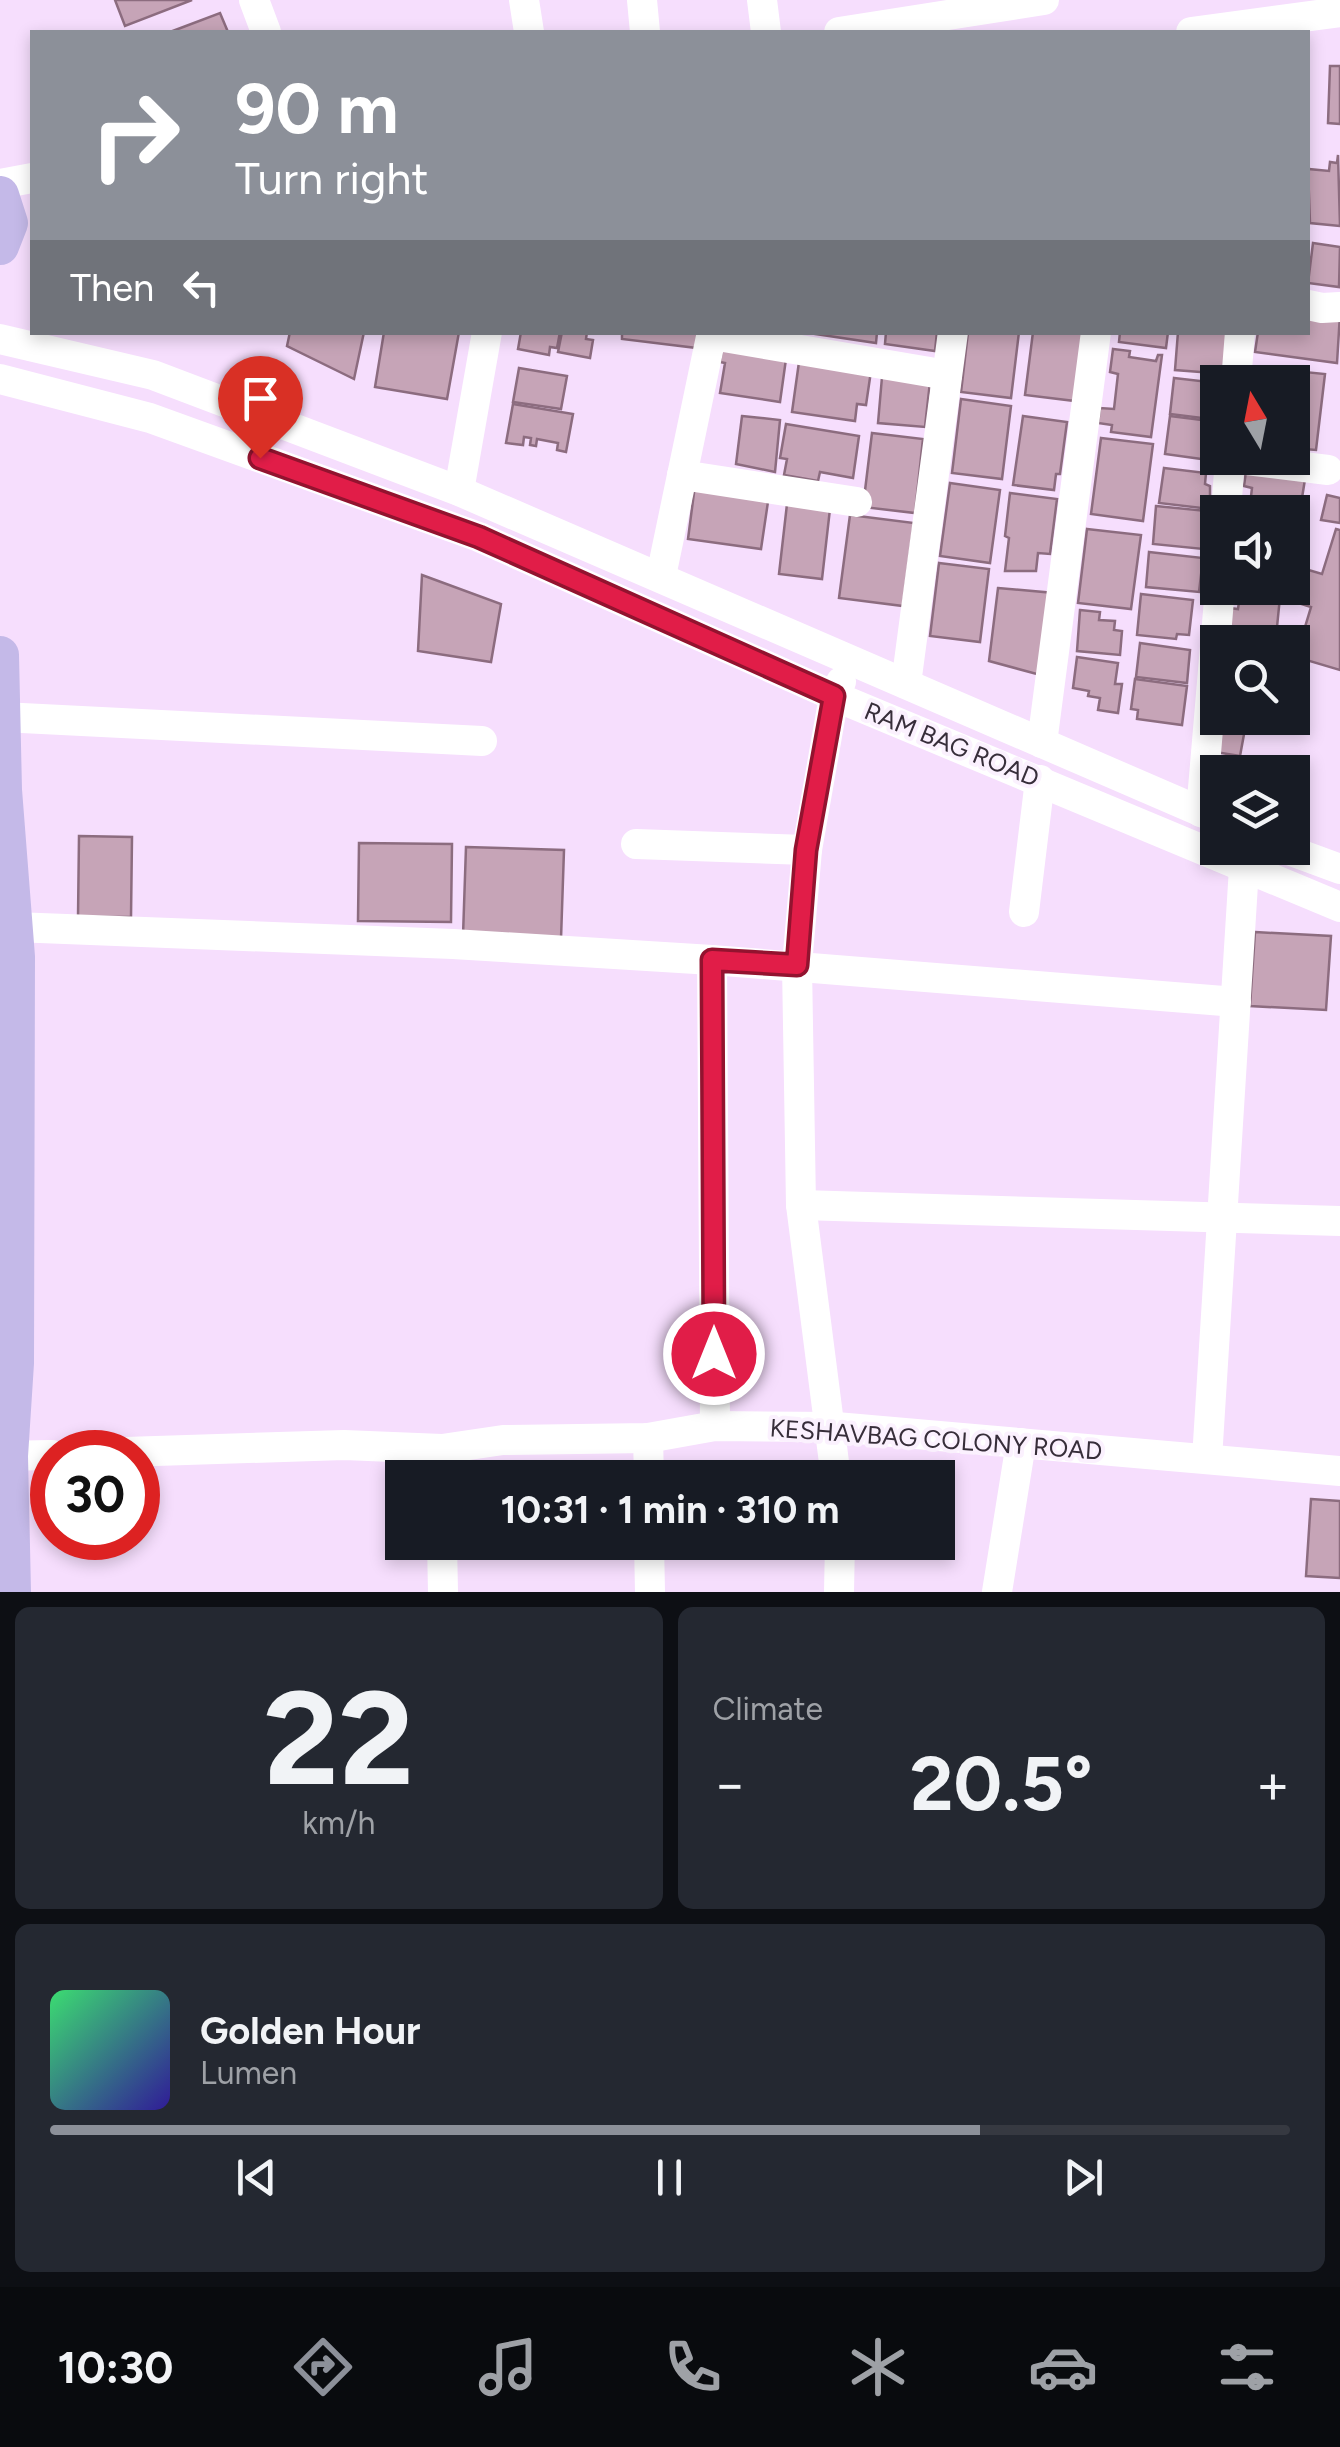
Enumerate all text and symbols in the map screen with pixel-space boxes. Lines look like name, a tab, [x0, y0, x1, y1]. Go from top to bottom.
text: 90 m	[235, 66, 399, 151]
icon: right	[70, 70, 200, 200]
text: Turn right	[235, 151, 428, 205]
icon: left	[174, 260, 229, 315]
text: Then	[70, 265, 154, 311]
pin	[218, 356, 303, 459]
north arrow	[1200, 365, 1310, 475]
map controls	[1200, 365, 1310, 865]
icon: arrive	[233, 371, 288, 426]
button: sound	[1200, 495, 1310, 605]
button: search	[1200, 625, 1310, 735]
street label: RAM BAG ROAD	[860, 695, 1044, 793]
button: layers	[1200, 755, 1310, 865]
position arrow	[662, 1302, 766, 1406]
street label: KESHAVBAG COLONY ROAD	[769, 1412, 1103, 1466]
speed limit sign: 30	[30, 1430, 160, 1560]
text: 10:31 · 1 min · 310 m	[501, 1487, 839, 1533]
text: 22	[263, 1661, 414, 1817]
text: Climate	[713, 1690, 823, 1728]
text: 20.5°	[910, 1739, 1093, 1829]
text: −	[713, 1751, 747, 1817]
text: +	[1256, 1751, 1290, 1817]
text: km/h	[302, 1804, 375, 1842]
text: Golden Hour	[200, 2008, 421, 2054]
text: Lumen	[200, 2054, 297, 2092]
icon: previous	[229, 2150, 284, 2205]
icon: pause	[642, 2150, 697, 2205]
icon: next	[1056, 2150, 1111, 2205]
icon: directions	[288, 2332, 358, 2402]
icon: music	[473, 2332, 543, 2402]
icon: phone	[658, 2332, 728, 2402]
icon: climate	[843, 2332, 913, 2402]
icon: car	[1028, 2332, 1098, 2402]
icon: filters	[1212, 2332, 1282, 2402]
text: 10:30	[57, 2340, 173, 2394]

